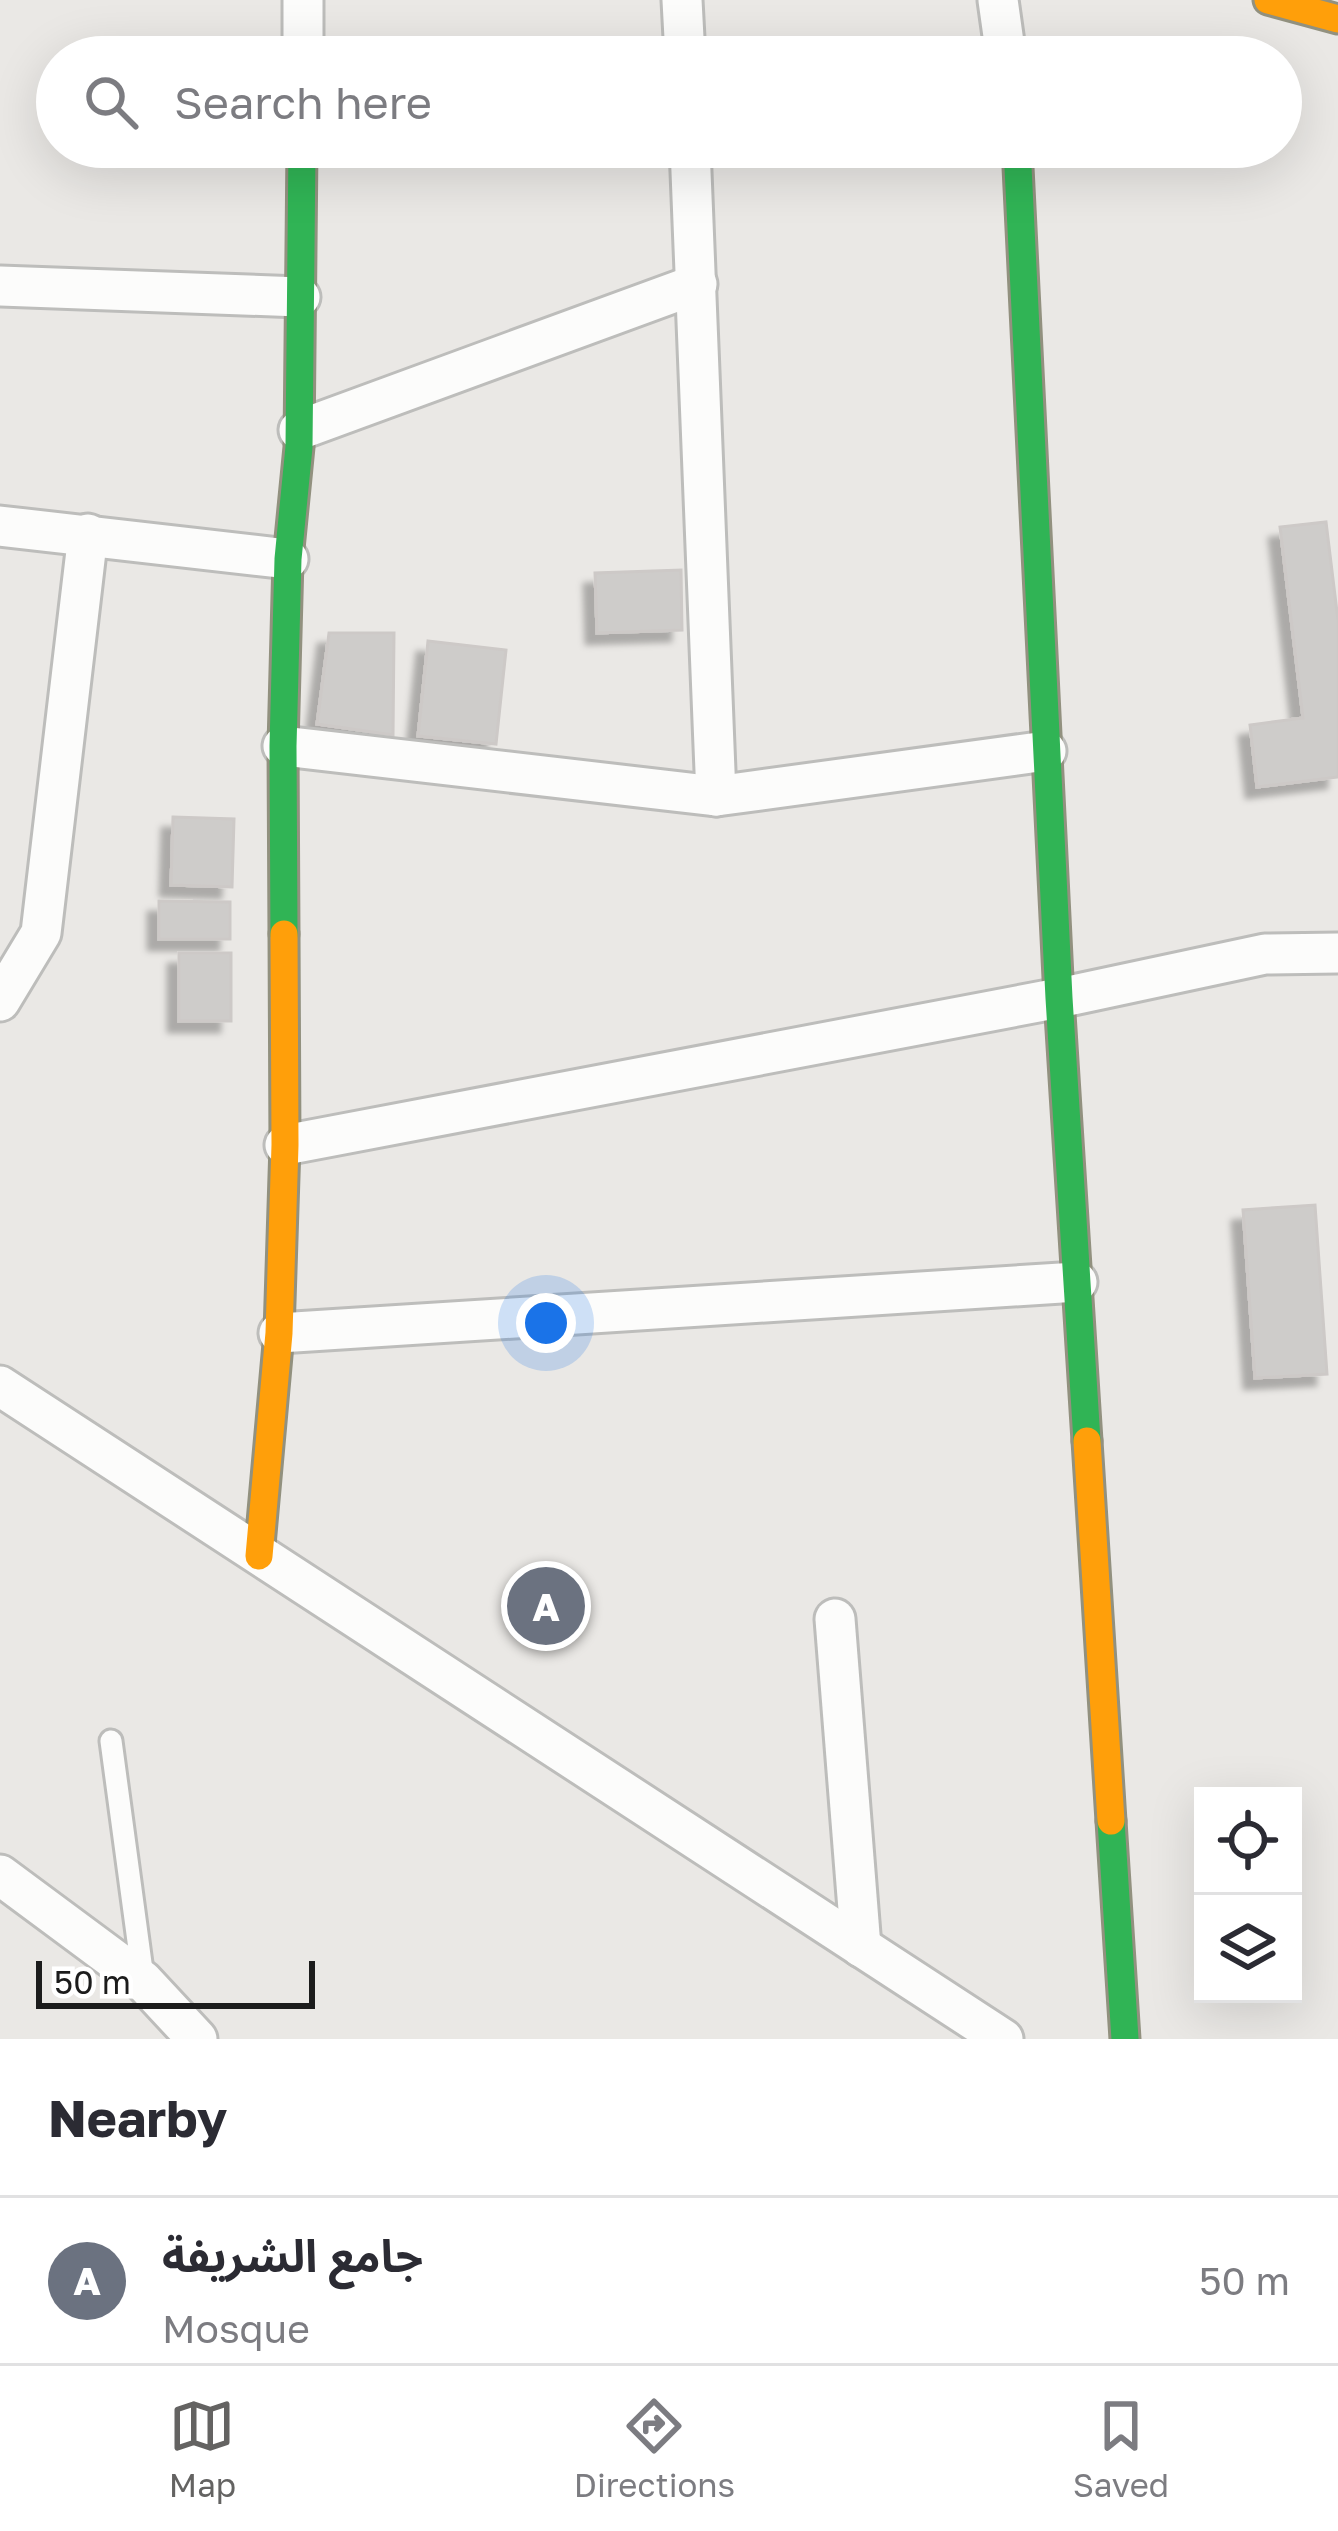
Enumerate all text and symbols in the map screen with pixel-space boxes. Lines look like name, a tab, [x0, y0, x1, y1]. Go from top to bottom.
search box	[36, 36, 1302, 168]
icon: search	[78, 69, 144, 135]
text: Search here	[174, 75, 432, 129]
your location	[516, 1293, 576, 1353]
pin: A	[507, 1561, 585, 1651]
map controls	[1194, 1787, 1302, 2003]
button: locate	[1194, 1787, 1302, 1895]
button: layers	[1194, 1895, 1302, 2003]
scale bar	[36, 1955, 315, 2008]
text: 50 m	[54, 1962, 131, 2001]
text: Nearby	[48, 2087, 227, 2148]
text: جامع الشريفة	[162, 2228, 423, 2282]
text: A	[73, 2257, 101, 2304]
text: 50 m	[1199, 2257, 1290, 2304]
text: Mosque	[162, 2305, 310, 2352]
tab: Map	[169, 2393, 236, 2504]
tab: Directions	[574, 2393, 735, 2504]
tab: Saved	[1073, 2393, 1169, 2504]

